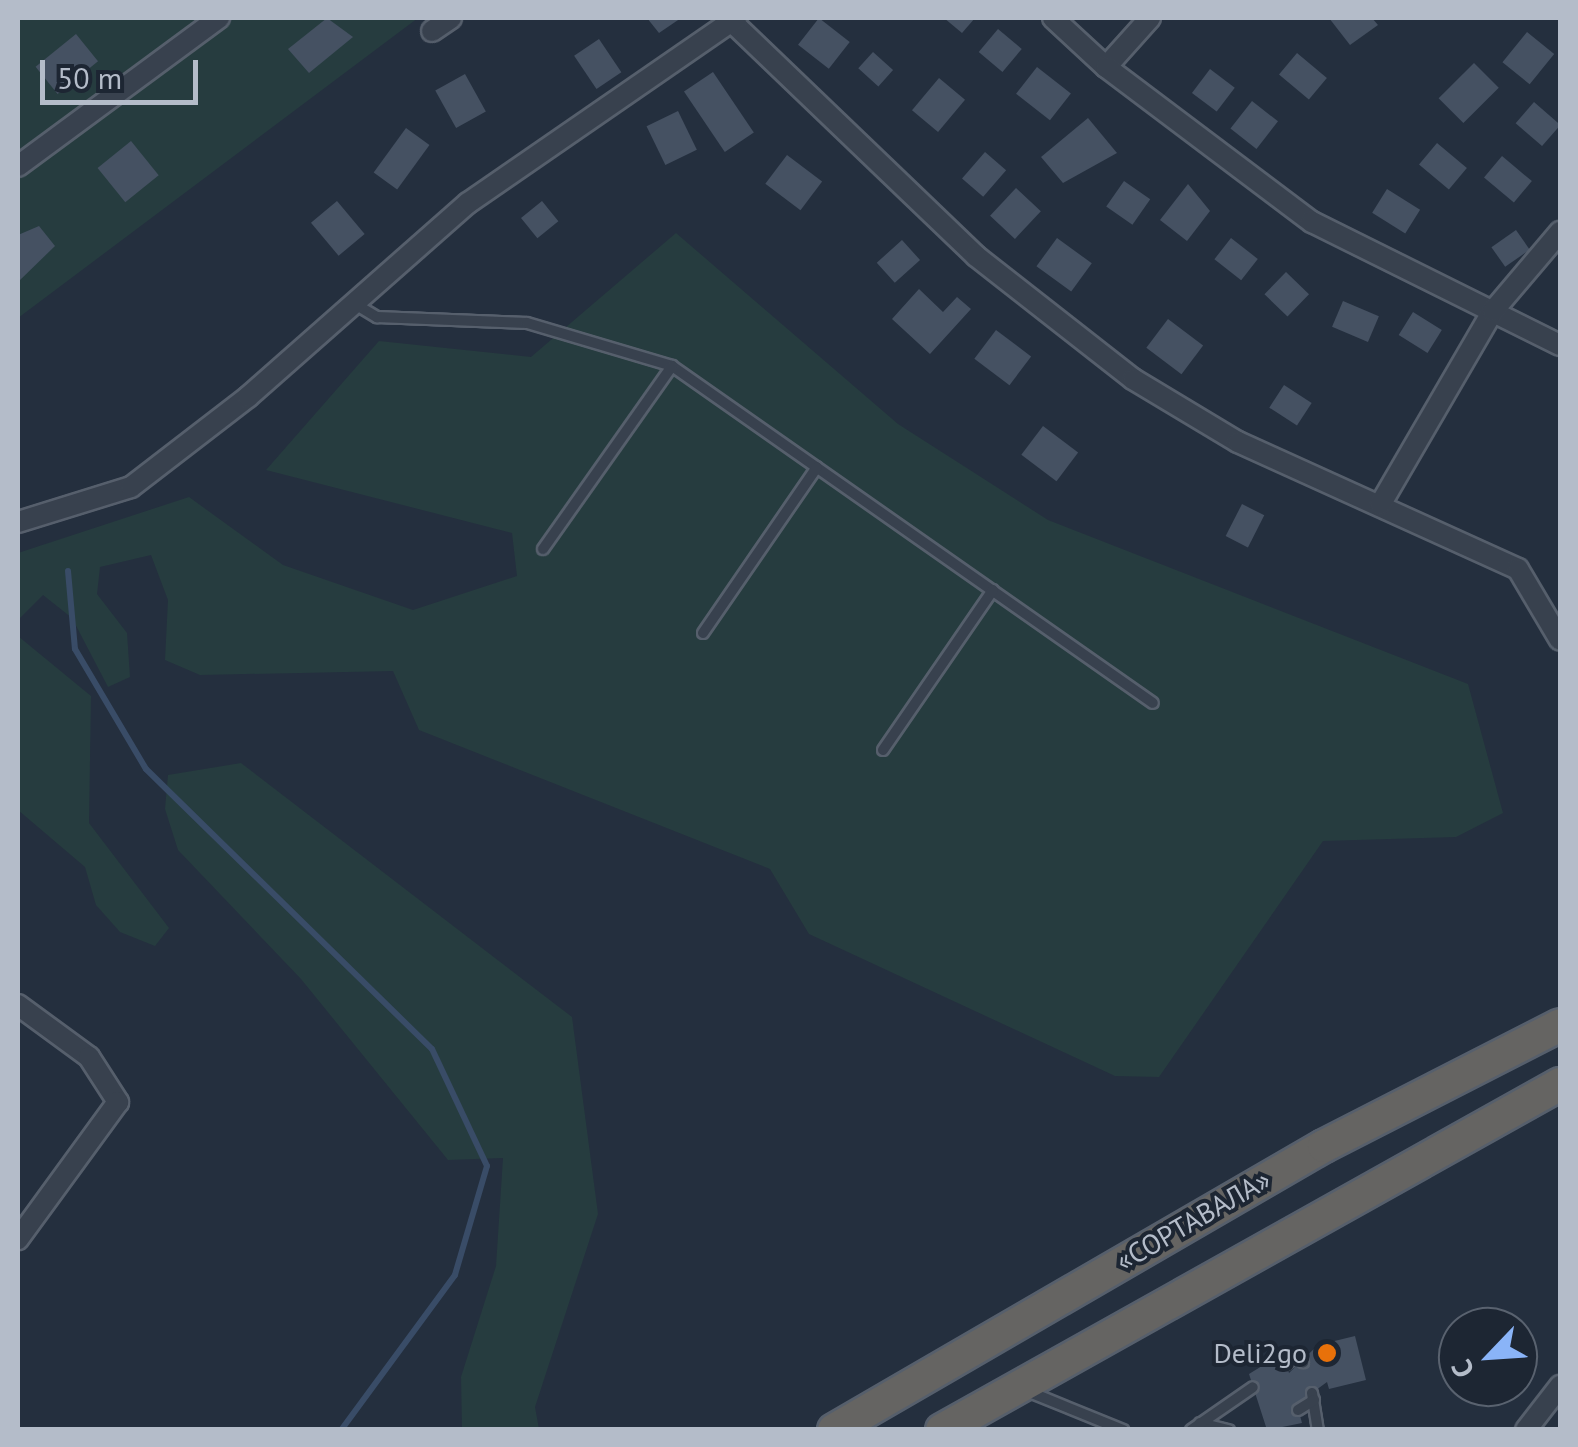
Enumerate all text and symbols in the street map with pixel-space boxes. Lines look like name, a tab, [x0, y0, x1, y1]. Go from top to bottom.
scale bar	[45, 40, 202, 102]
text: 50 m	[57, 58, 122, 97]
street label: «СОРТАВАЛА»	[1110, 1162, 1276, 1278]
north arrow	[1438, 1307, 1538, 1407]
place label: Deli2go	[1213, 1336, 1307, 1370]
marker: Deli2go	[1316, 1342, 1338, 1364]
text: С	[1442, 1354, 1482, 1384]

